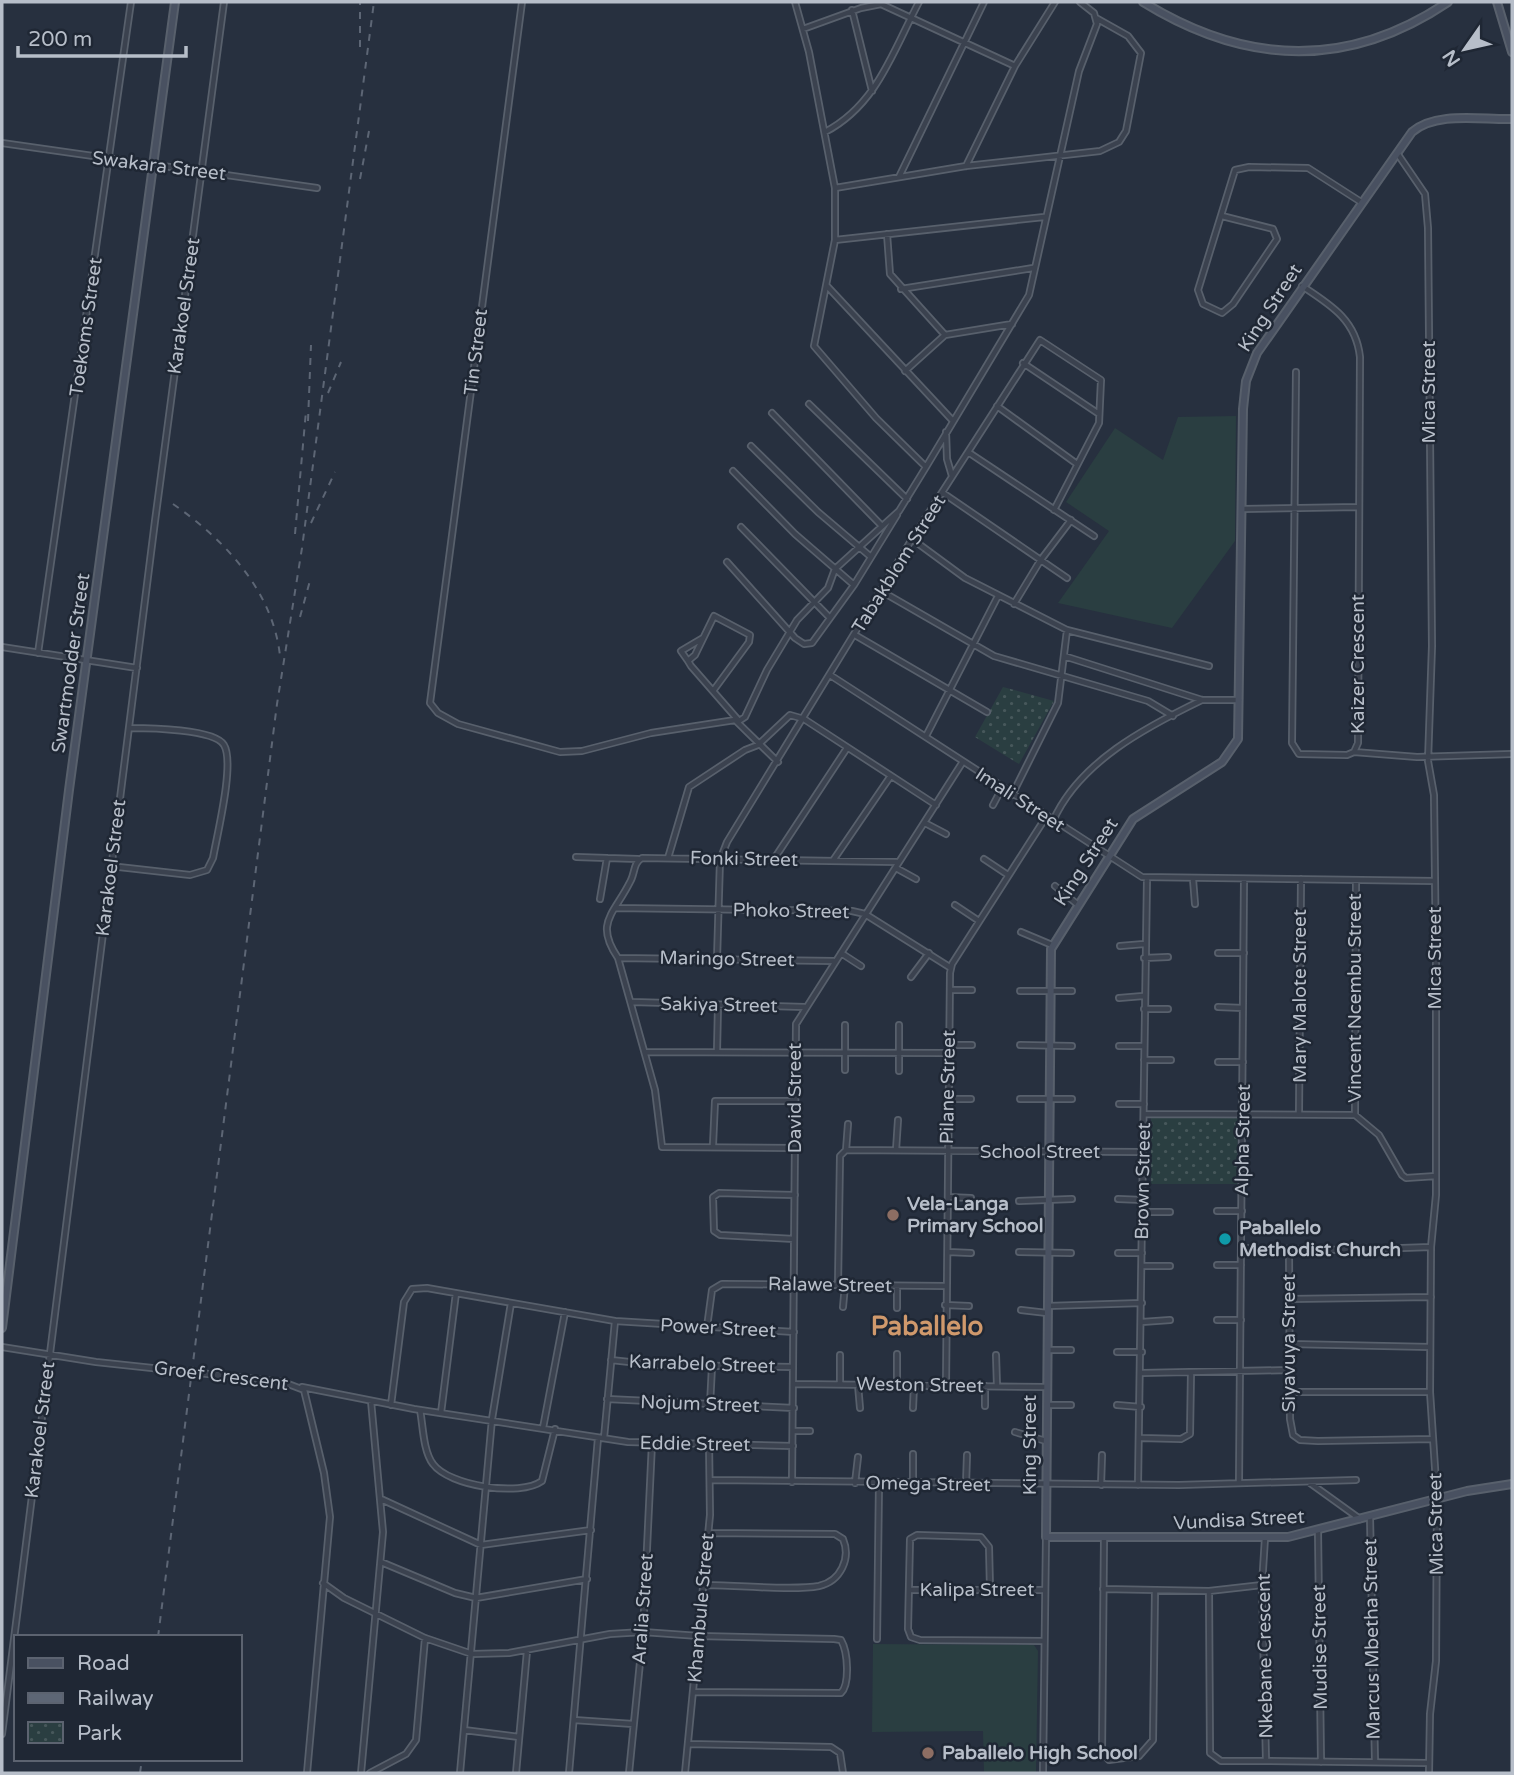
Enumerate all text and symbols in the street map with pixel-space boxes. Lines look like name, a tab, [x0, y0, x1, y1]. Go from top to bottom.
scale bar	[18, 14, 186, 58]
north arrow	[1430, 14, 1500, 84]
text: 200 m	[28, 27, 92, 52]
text: N	[1438, 45, 1465, 70]
street label: Swakara Street	[91, 147, 227, 185]
street label: Karakoel Street	[164, 236, 204, 376]
street label: Toekoms Street	[65, 256, 107, 398]
street label: King Street	[1233, 260, 1307, 356]
street label: Tin Street	[460, 308, 492, 396]
street label: Mica Street	[1418, 341, 1440, 443]
street label: Tabakblom Street	[848, 491, 950, 637]
street label: Swartmodder Street	[47, 572, 95, 754]
street label: Kaizer Crescent	[1347, 594, 1369, 734]
street label: Imali Street	[971, 763, 1069, 837]
street label: Karakoel Street	[92, 798, 130, 938]
street label: King Street	[1049, 814, 1123, 910]
street label: Fonki Street	[690, 847, 798, 871]
street label: Vincent Ncembu Street	[1344, 893, 1366, 1103]
street label: Phoko Street	[732, 899, 850, 923]
street label: Mica Street	[1424, 907, 1446, 1009]
street label: Mary Malote Street	[1289, 909, 1311, 1083]
street label: Maringo Street	[659, 947, 795, 971]
street label: Sakiya Street	[660, 993, 778, 1017]
street label: Pilane Street	[936, 1030, 960, 1144]
street label: David Street	[784, 1043, 806, 1153]
street label: Alpha Street	[1231, 1084, 1255, 1196]
street label: Brown Street	[1131, 1122, 1155, 1240]
street label: School Street	[980, 1141, 1100, 1163]
place label: Vela-Langa Primary School	[907, 1193, 1043, 1238]
marker: Vela-Langa Primary School	[885, 1207, 901, 1223]
place label: Paballelo Methodist Church	[1239, 1217, 1401, 1261]
marker: Paballelo Methodist Church	[1217, 1231, 1233, 1247]
street label: Ralawe Street	[768, 1273, 892, 1297]
street label: Siyavuya Street	[1278, 1274, 1300, 1412]
district label: Paballelo	[871, 1311, 983, 1342]
street label: Power Street	[659, 1314, 777, 1342]
street label: Karrabelo Street	[628, 1350, 776, 1378]
street label: Groef Crescent	[153, 1357, 289, 1395]
street label: Karakoel Street	[21, 1360, 59, 1500]
street label: Weston Street	[856, 1373, 984, 1397]
street label: Nojum Street	[640, 1391, 760, 1417]
street label: King Street	[1019, 1395, 1041, 1495]
street label: Eddie Street	[640, 1432, 750, 1456]
street label: Omega Street	[865, 1472, 991, 1496]
street label: Mica Street	[1424, 1472, 1448, 1576]
street label: Vundisa Street	[1173, 1506, 1305, 1534]
street label: Khambule Street	[683, 1532, 719, 1684]
street label: Marcus Mbetha Street	[1359, 1538, 1385, 1740]
street label: Aralia Street	[628, 1553, 658, 1665]
street label: Nkebane Crescent	[1253, 1573, 1277, 1739]
street label: Kalipa Street	[920, 1579, 1034, 1601]
street label: Mudise Street	[1308, 1584, 1332, 1710]
legend	[14, 1635, 242, 1761]
text: Road	[77, 1651, 130, 1676]
text: Railway	[77, 1686, 154, 1711]
text: Park	[77, 1721, 122, 1746]
place label: Paballelo High School	[942, 1742, 1138, 1765]
marker: Paballelo High School	[920, 1745, 936, 1761]

